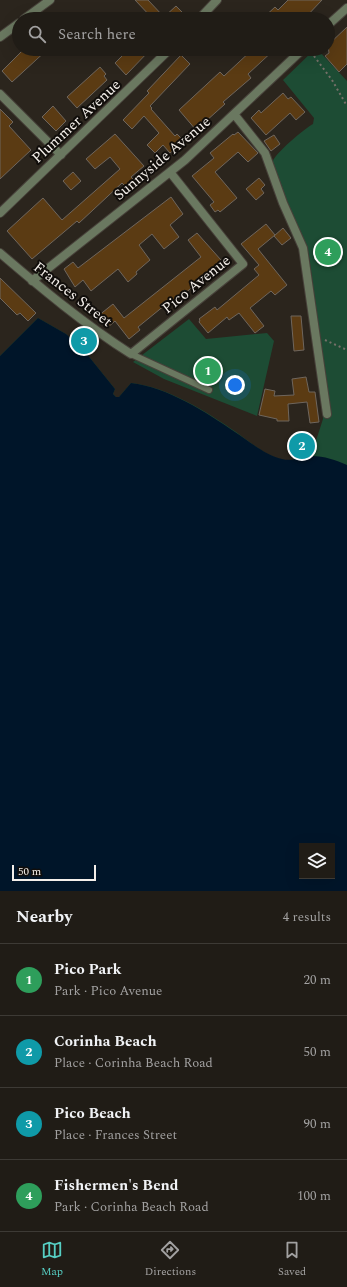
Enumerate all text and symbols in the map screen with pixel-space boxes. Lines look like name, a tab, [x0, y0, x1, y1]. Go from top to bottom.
search box	[12, 12, 335, 56]
icon: search	[26, 23, 48, 45]
text: Search here	[58, 23, 136, 46]
street label: Plummer Avenue	[27, 74, 126, 169]
street label: Sunnyside Avenue	[109, 111, 216, 206]
pin: 4	[315, 237, 341, 267]
street label: Pico Avenue	[157, 249, 236, 319]
street label: Frances Street	[28, 256, 117, 333]
pin: 3	[71, 326, 97, 356]
pin: 1	[195, 356, 221, 386]
your location	[225, 375, 245, 395]
pin: 2	[289, 431, 315, 461]
map controls	[299, 843, 335, 879]
button: layers	[299, 843, 335, 879]
scale bar	[12, 863, 96, 882]
text: 50 m	[18, 863, 41, 880]
text: Nearby	[16, 904, 72, 930]
text: 4 results	[283, 907, 331, 927]
text: Pico Park	[54, 958, 122, 981]
text: 1	[25, 970, 33, 990]
text: 20 m	[304, 970, 331, 990]
text: Park · Pico Avenue	[54, 981, 162, 1001]
text: Corinha Beach	[54, 1030, 157, 1053]
text: 2	[25, 1042, 33, 1062]
text: 50 m	[304, 1042, 331, 1062]
text: Place · Corinha Beach Road	[54, 1053, 213, 1073]
text: Pico Beach	[54, 1102, 131, 1125]
text: 3	[25, 1114, 33, 1134]
text: 90 m	[304, 1114, 331, 1134]
text: Place · Frances Street	[54, 1125, 177, 1145]
text: Fishermen's Bend	[54, 1174, 179, 1197]
text: 4	[25, 1186, 33, 1206]
text: 100 m	[297, 1186, 331, 1206]
text: Park · Corinha Beach Road	[54, 1197, 209, 1217]
tab: Map	[41, 1239, 63, 1280]
tab: Directions	[145, 1239, 196, 1280]
tab: Saved	[278, 1239, 306, 1280]

